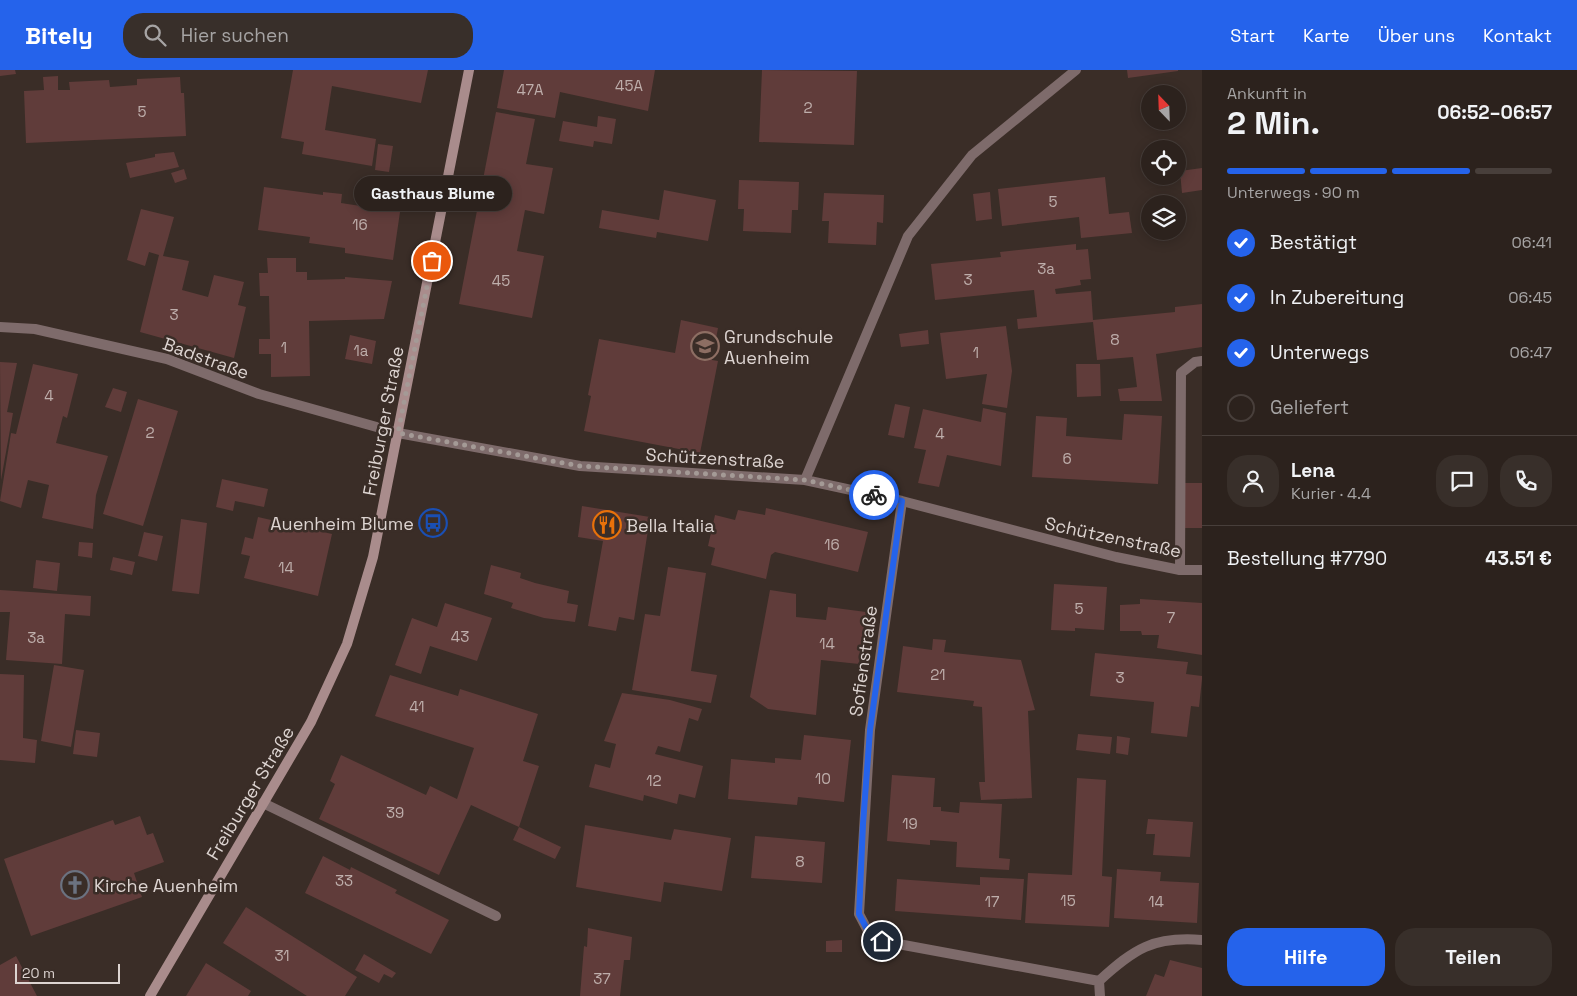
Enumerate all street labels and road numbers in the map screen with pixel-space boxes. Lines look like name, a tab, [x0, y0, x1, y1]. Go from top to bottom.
street label: Badstraße	[160, 332, 252, 384]
street label: Freiburger Straße	[357, 344, 409, 498]
street label: Schützenstraße	[645, 443, 785, 473]
street label: Schützenstraße	[1043, 511, 1183, 563]
street label: Sofienstraße	[844, 604, 882, 718]
street label: Freiburger Straße	[201, 722, 299, 864]

